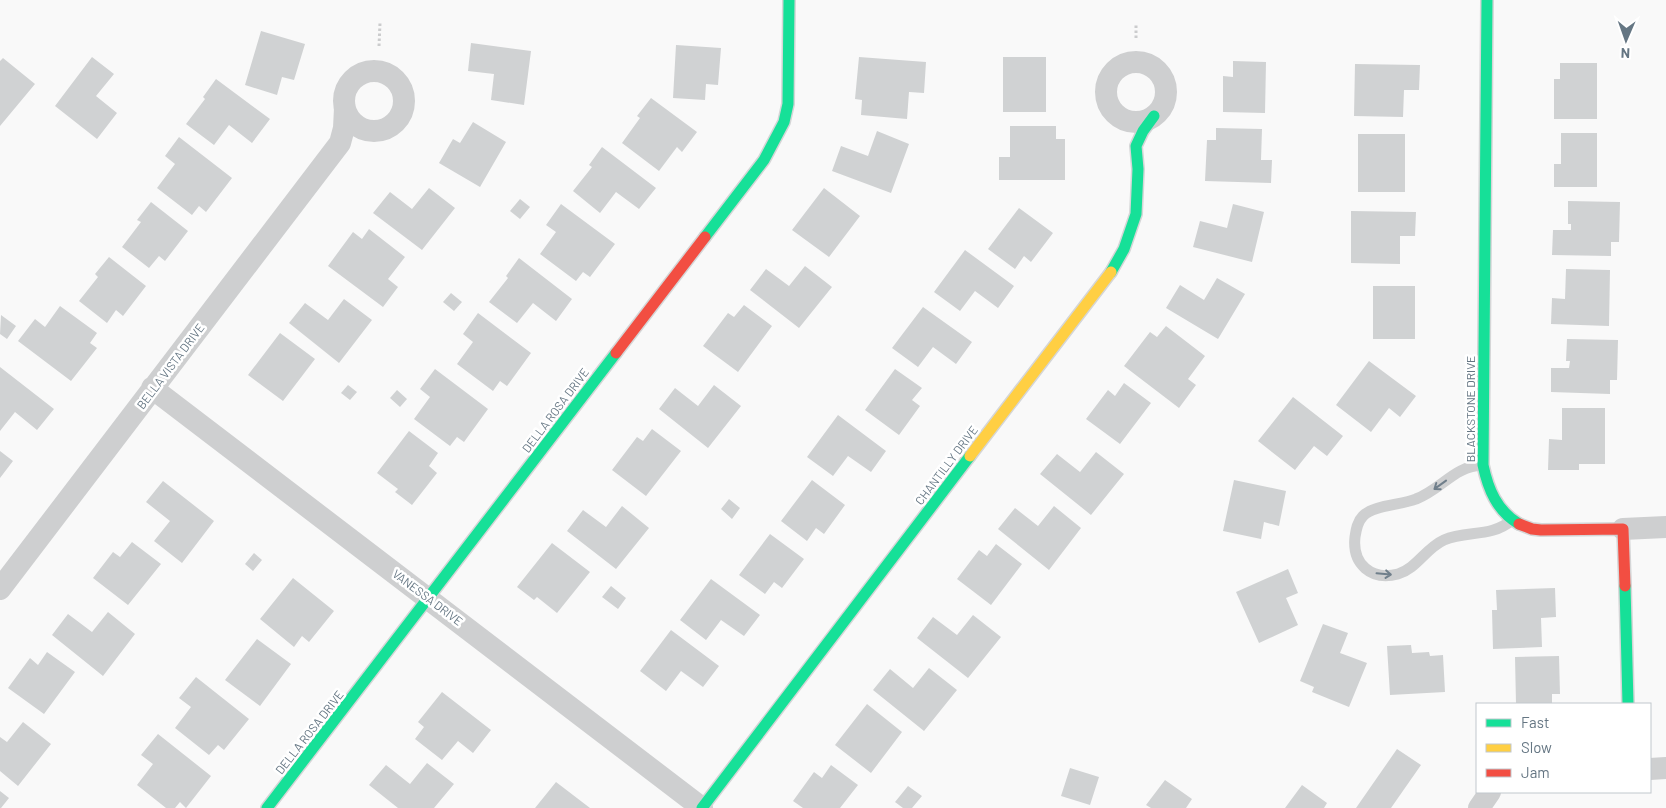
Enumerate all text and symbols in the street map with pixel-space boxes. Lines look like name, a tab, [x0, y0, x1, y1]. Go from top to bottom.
north arrow	[1601, 15, 1651, 65]
text: N	[1621, 45, 1630, 62]
street label: BELLA VISTA DRIVE	[133, 320, 207, 412]
street label: BLACKSTONE DRIVE	[1463, 356, 1477, 462]
street label: DELLA ROSA DRIVE	[519, 365, 591, 455]
street label: CHANTILLY DRIVE	[912, 423, 980, 507]
one-way arrow	[1433, 480, 1447, 490]
street label: VANESSA DRIVE	[390, 566, 466, 628]
one-way arrow	[1375, 569, 1391, 579]
street label: DELLA ROSA DRIVE	[272, 687, 346, 777]
legend	[1476, 703, 1651, 793]
text: Fast	[1521, 713, 1549, 731]
text: Slow	[1521, 738, 1552, 756]
text: Jam	[1521, 763, 1550, 781]

